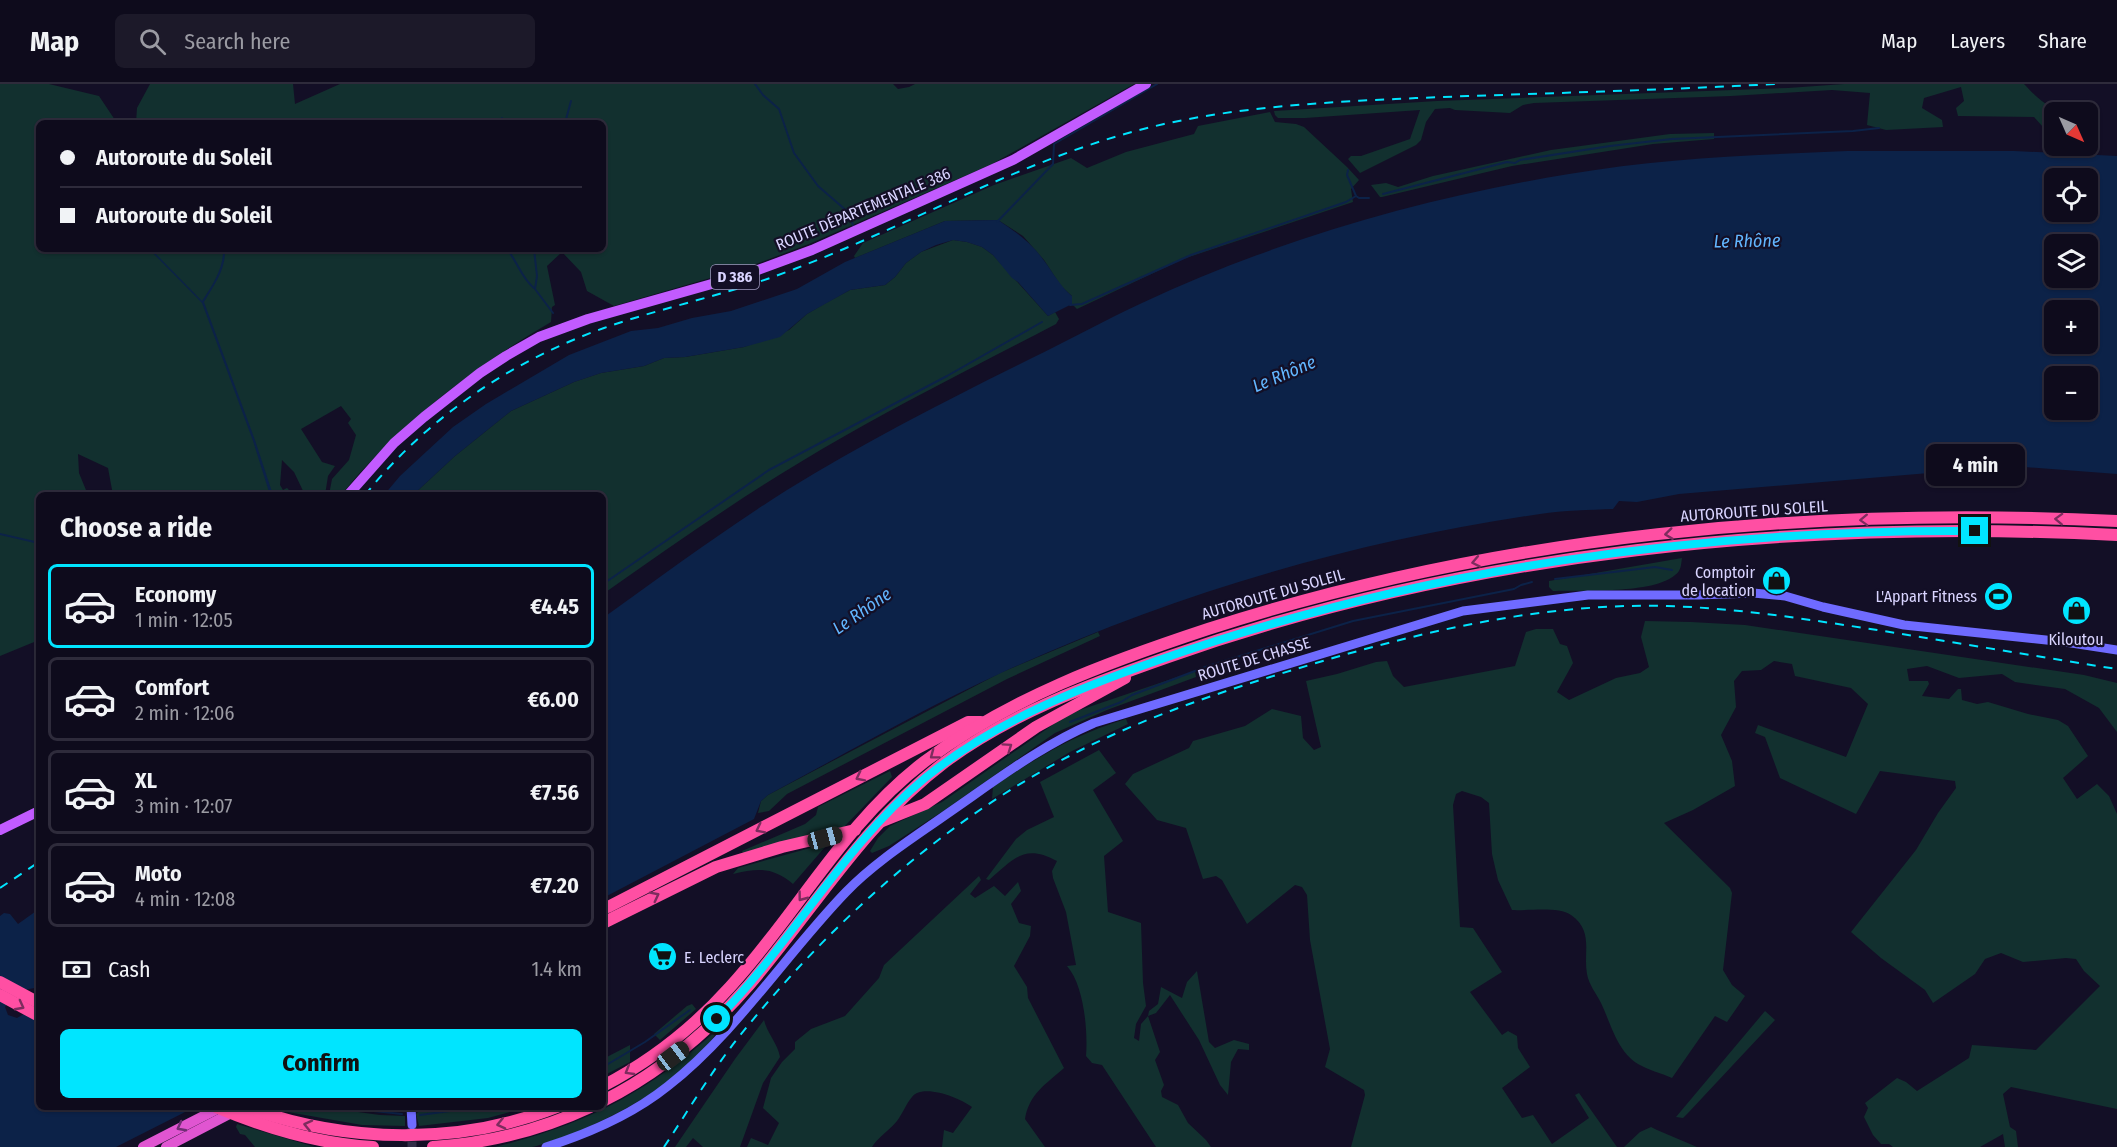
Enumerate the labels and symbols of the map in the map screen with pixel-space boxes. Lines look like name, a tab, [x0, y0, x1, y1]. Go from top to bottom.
north arrow	[2044, 102, 2098, 156]
street label: ROUTE DÉPARTEMENTALE 386	[773, 164, 953, 254]
water label: Le Rhône	[1713, 229, 1781, 253]
road number: D 386	[711, 265, 759, 289]
water label: Le Rhône	[1249, 351, 1319, 397]
callout: 4 min	[1926, 444, 2024, 486]
street label: AUTOROUTE DU SOLEIL	[1680, 496, 1828, 526]
one-way arrow	[1859, 513, 1868, 526]
one-way arrow	[2054, 513, 2063, 525]
route end	[1961, 517, 1988, 544]
one-way arrow	[1665, 527, 1674, 540]
one-way arrow	[1472, 555, 1482, 568]
place label: Comptoir de location	[1682, 563, 1755, 600]
street label: AUTOROUTE DU SOLEIL	[1199, 565, 1347, 623]
shop icon: Comptoir de location	[1760, 565, 1792, 597]
sports icon: L'Appart Fitness	[1982, 580, 2014, 612]
water label: Le Rhône	[828, 583, 896, 639]
place label: L'Appart Fitness	[1875, 587, 1977, 606]
shop icon: Kiloutou	[2060, 595, 2092, 627]
place label: Kiloutou	[2048, 630, 2104, 649]
street label: ROUTE DE CHASSE	[1195, 633, 1313, 685]
one-way arrow	[1001, 743, 1012, 754]
one-way arrow	[930, 747, 941, 758]
one-way arrow	[855, 770, 866, 782]
one-way arrow	[755, 822, 766, 833]
car	[805, 825, 845, 851]
one-way arrow	[798, 890, 809, 901]
one-way arrow	[649, 892, 659, 903]
supermarket icon: E. Leclerc	[647, 941, 679, 973]
place label: E. Leclerc	[684, 948, 744, 967]
one-way arrow	[13, 999, 24, 1010]
route start	[703, 1005, 730, 1032]
car	[653, 1038, 693, 1074]
one-way arrow	[625, 1064, 635, 1076]
one-way arrow	[496, 1117, 506, 1130]
one-way arrow	[303, 1119, 313, 1132]
one-way arrow	[176, 1120, 187, 1131]

